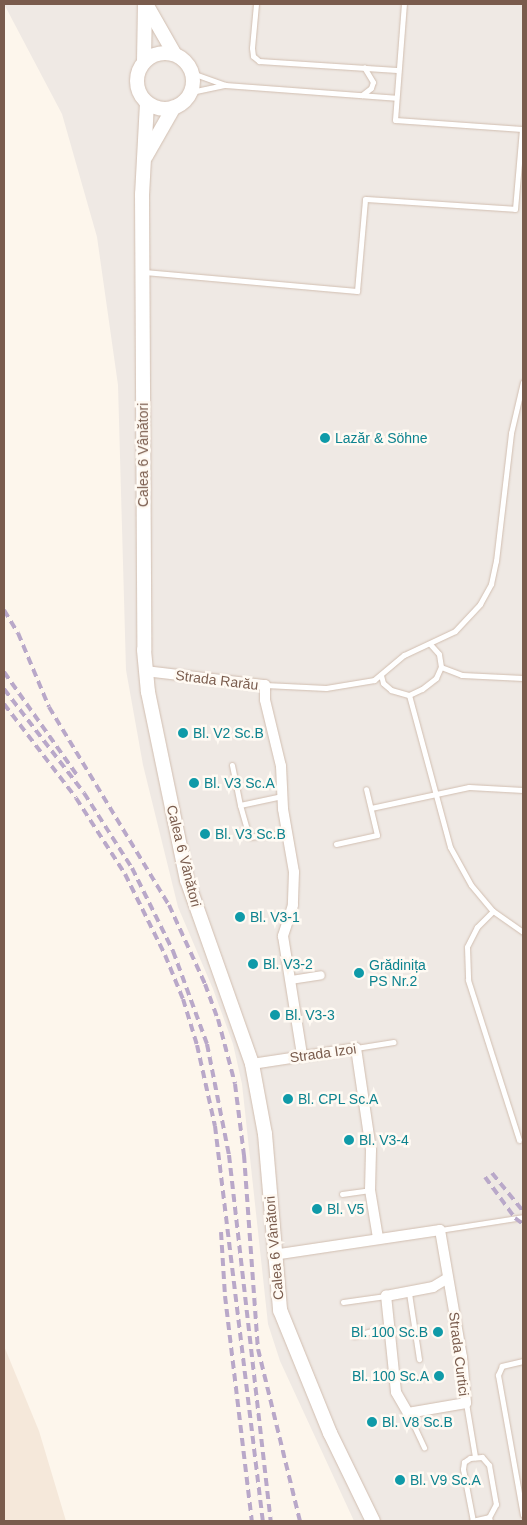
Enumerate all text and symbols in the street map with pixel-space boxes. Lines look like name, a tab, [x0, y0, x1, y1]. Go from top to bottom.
street label: Calea 6 Vânători	[135, 403, 151, 507]
place label: Lazăr & Söhne	[335, 430, 428, 446]
marker: Lazăr & Söhne	[319, 432, 331, 444]
street label: Strada Rarău	[175, 667, 259, 693]
place label: Bl. V2 Sc.B	[193, 725, 264, 741]
marker: Bl. V2 Sc.B	[177, 727, 189, 739]
place label: Bl. V3 Sc.A	[204, 775, 275, 791]
marker: Bl. V3 Sc.A	[188, 777, 200, 789]
street label: Calea 6 Vânători	[163, 803, 205, 909]
place label: Bl. V3 Sc.B	[215, 826, 286, 842]
marker: Bl. V3 Sc.B	[199, 828, 211, 840]
place label: Bl. V3-1	[250, 909, 300, 925]
marker: Bl. V3-1	[234, 911, 246, 923]
place label: Bl. V3-2	[263, 956, 313, 972]
place label: Grădinița PS Nr.2	[369, 957, 426, 990]
marker: Bl. V3-2	[247, 958, 259, 970]
marker: Grădinița PS Nr.2	[353, 967, 365, 979]
place label: Bl. V3-3	[285, 1007, 335, 1023]
marker: Bl. V3-3	[269, 1009, 281, 1021]
street label: Strada Izoi	[289, 1040, 357, 1066]
place label: Bl. CPL Sc.A	[298, 1091, 379, 1107]
marker: Bl. CPL Sc.A	[282, 1093, 294, 1105]
place label: Bl. V3-4	[359, 1132, 409, 1148]
marker: Bl. V3-4	[343, 1134, 355, 1146]
street label: Calea 6 Vânători	[261, 1195, 287, 1301]
place label: Bl. V5	[327, 1201, 364, 1217]
marker: Bl. V5	[311, 1203, 323, 1215]
street label: Strada Curtici	[445, 1311, 473, 1397]
place label: Bl. 100 Sc.B	[351, 1324, 428, 1340]
marker: Bl. 100 Sc.B	[432, 1326, 444, 1338]
place label: Bl. 100 Sc.A	[352, 1368, 429, 1384]
marker: Bl. 100 Sc.A	[433, 1370, 445, 1382]
place label: Bl. V8 Sc.B	[382, 1414, 453, 1430]
marker: Bl. V8 Sc.B	[366, 1416, 378, 1428]
place label: Bl. V9 Sc.A	[410, 1472, 481, 1488]
marker: Bl. V9 Sc.A	[394, 1474, 406, 1486]

